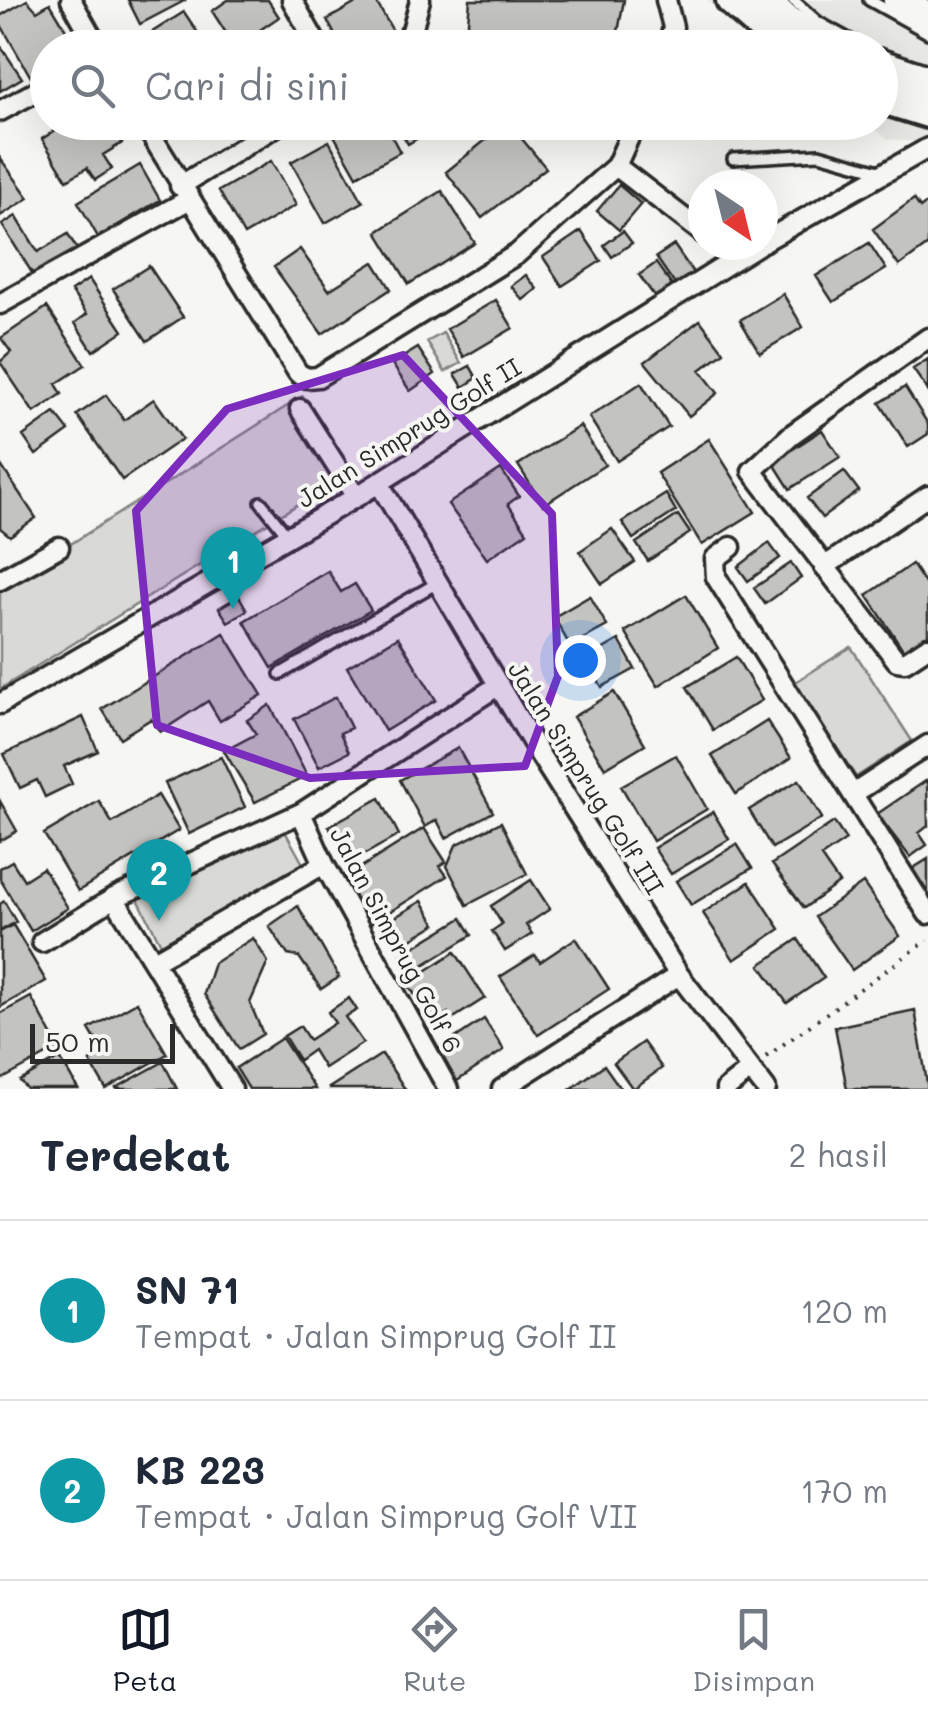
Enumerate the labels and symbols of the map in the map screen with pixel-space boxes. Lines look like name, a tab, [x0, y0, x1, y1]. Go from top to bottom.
north arrow	[688, 170, 778, 260]
street label: Jalan Simprug Golf II	[291, 350, 526, 514]
pin: 1	[200, 526, 266, 609]
your location	[555, 635, 606, 686]
street label: Jalan Simprug Golf III	[502, 655, 672, 900]
street label: Jalan Simprug Golf 6	[324, 821, 470, 1058]
pin: 2	[126, 838, 192, 921]
scale bar	[30, 1019, 175, 1064]

